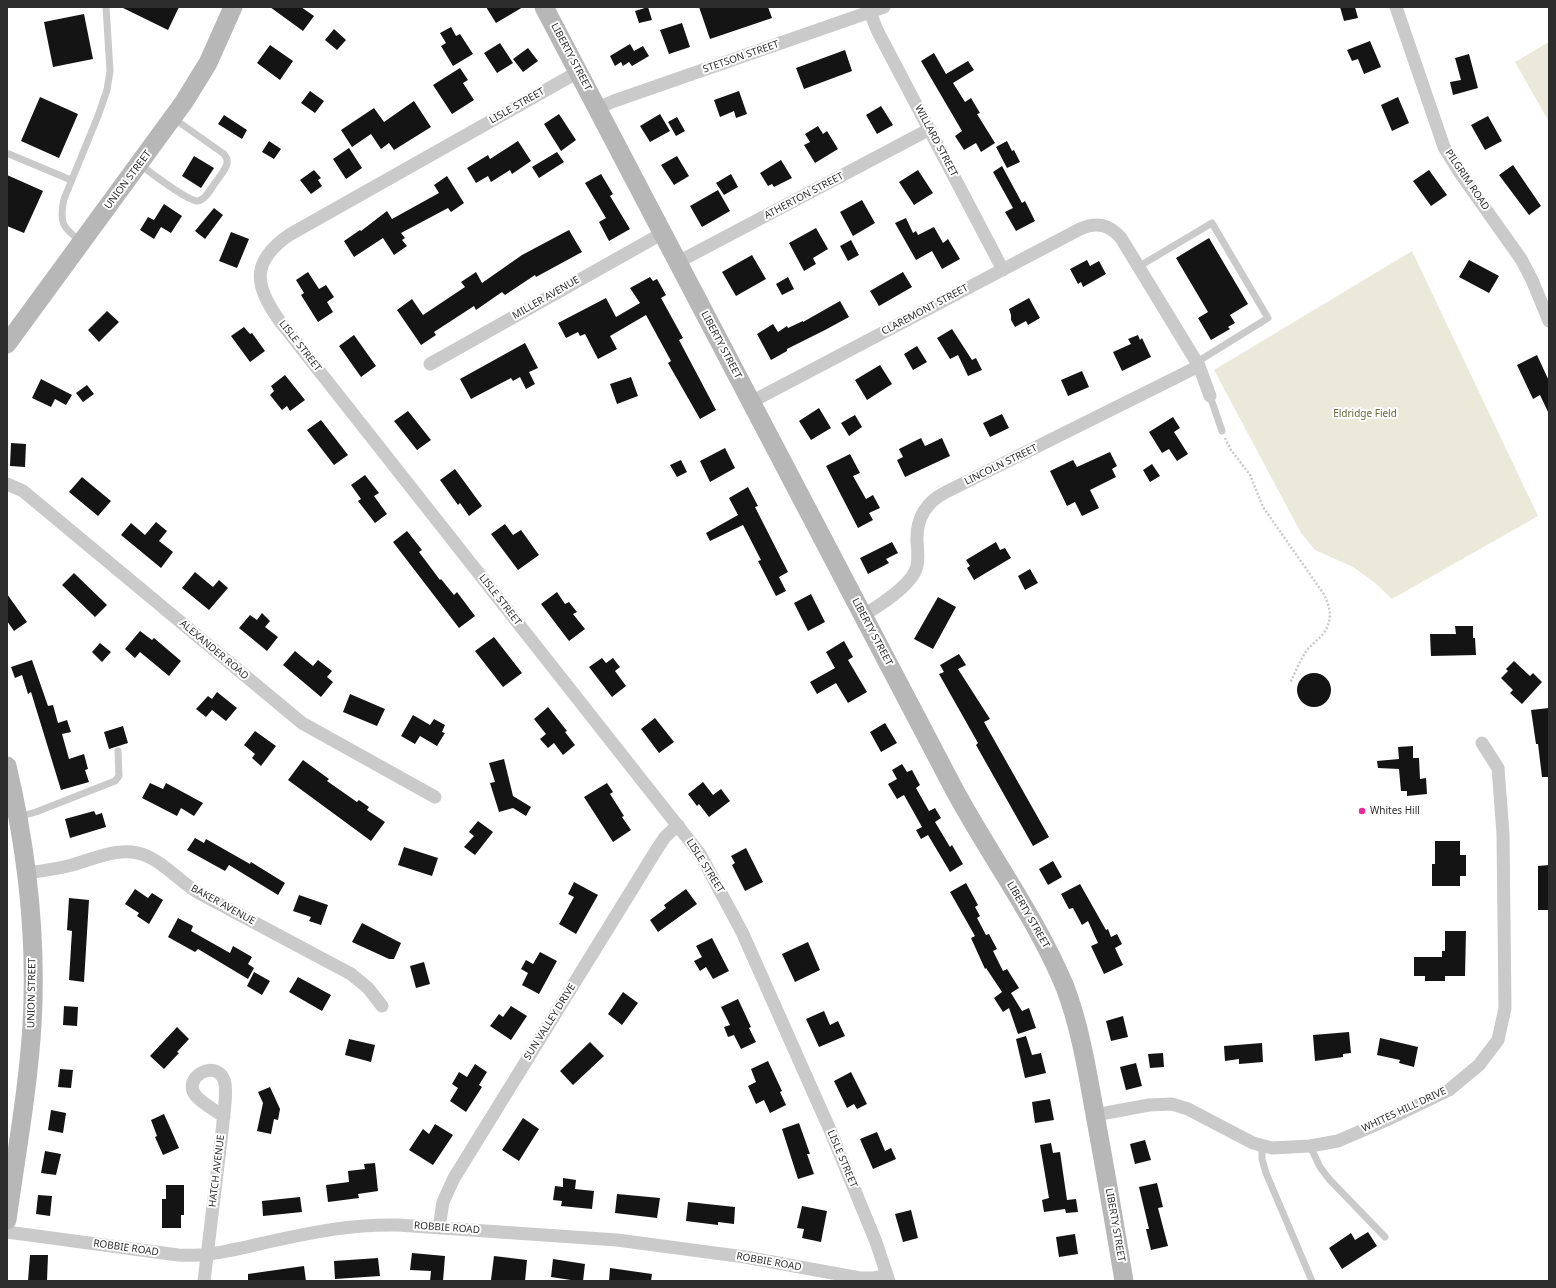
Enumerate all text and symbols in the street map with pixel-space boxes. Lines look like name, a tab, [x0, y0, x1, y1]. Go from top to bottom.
street label: LIBERTY STREET	[548, 21, 594, 93]
street label: STETSON STREET	[701, 38, 781, 76]
street label: LISLE STREET	[487, 85, 547, 127]
street label: WILLARD STREET	[912, 103, 960, 179]
street label: PILGRIM ROAD	[1442, 147, 1492, 213]
street label: UNION STREET	[102, 148, 154, 212]
street label: ATHERTON STREET	[762, 170, 846, 222]
street label: MILLER AVENUE	[510, 274, 582, 322]
street label: CLAREMONT STREET	[880, 282, 970, 338]
street label: LIBERTY STREET	[698, 309, 744, 381]
street label: LISLE STREET	[276, 318, 324, 374]
park label: Eldridge Field	[1333, 408, 1397, 420]
street label: LINCOLN STREET	[963, 442, 1039, 488]
street label: LISLE STREET	[476, 572, 524, 628]
street label: LIBERTY STREET	[849, 596, 895, 668]
street label: ALEXANDER ROAD	[177, 618, 251, 682]
place label: Whites Hill	[1370, 805, 1420, 817]
marker: Whites Hill	[1357, 806, 1367, 816]
street label: LISLE STREET	[684, 837, 726, 895]
street label: LIBERTY STREET	[1004, 880, 1052, 950]
street label: BAKER AVENUE	[189, 882, 257, 928]
street label: UNION STREET	[25, 958, 39, 1028]
street label: SUN VALLEY DRIVE	[522, 982, 578, 1062]
street label: WHITES HILL DRIVE	[1360, 1085, 1448, 1135]
street label: LISLE STREET	[824, 1128, 860, 1190]
street label: HATCH AVENUE	[207, 1134, 227, 1208]
street label: LIBERTY STREET	[1103, 1187, 1127, 1263]
street label: ROBBIE ROAD	[414, 1220, 480, 1236]
street label: ROBBIE ROAD	[92, 1237, 160, 1259]
street label: ROBBIE ROAD	[735, 1250, 803, 1274]

